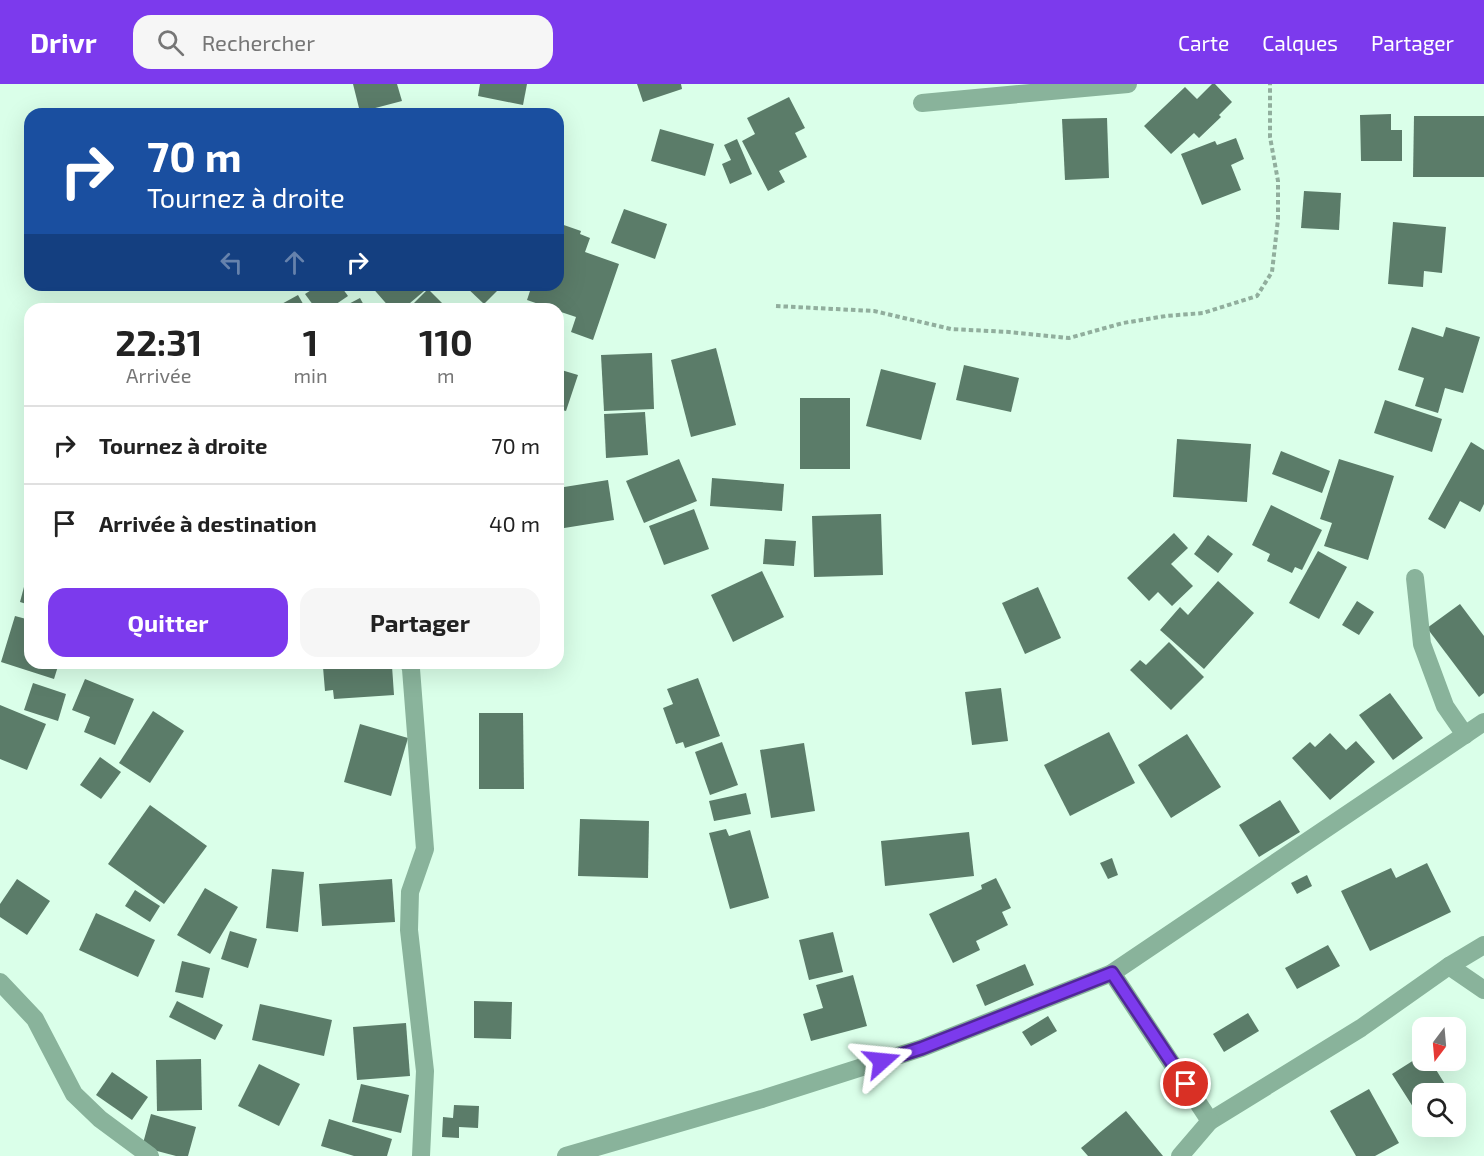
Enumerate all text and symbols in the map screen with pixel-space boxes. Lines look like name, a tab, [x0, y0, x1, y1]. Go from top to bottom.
search box	[133, 15, 553, 69]
text: Drivr	[30, 25, 97, 59]
icon: search	[154, 26, 187, 59]
text: Rechercher	[202, 29, 315, 55]
text: Carte	[1178, 30, 1229, 55]
text: Calques	[1262, 30, 1338, 55]
text: Partager	[1371, 30, 1454, 55]
text: 70 m	[147, 130, 242, 180]
icon: right	[48, 132, 126, 210]
text: Tournez à droite	[147, 181, 345, 213]
icon: left	[215, 246, 248, 279]
icon: ahead	[278, 246, 311, 279]
icon: right	[341, 246, 374, 279]
text: 22:31	[115, 320, 202, 363]
text: 1	[303, 320, 318, 363]
text: 110	[419, 320, 473, 363]
text: Arrivée	[126, 363, 191, 387]
text: min	[294, 363, 328, 387]
text: m	[437, 363, 455, 387]
icon: right	[48, 429, 81, 462]
text: Tournez à droite	[99, 432, 268, 458]
text: 70 m	[491, 432, 540, 458]
icon: arrive	[48, 507, 81, 540]
text: Arrivée à destination	[99, 510, 317, 536]
text: 40 m	[489, 510, 540, 536]
button: Quitter	[48, 588, 288, 657]
button: Partager	[300, 588, 540, 657]
north arrow	[1412, 1017, 1466, 1071]
map controls	[1412, 1017, 1466, 1137]
position arrow	[850, 1029, 914, 1093]
pin	[1160, 1058, 1211, 1109]
icon: arrive	[1169, 1067, 1202, 1100]
button: search	[1412, 1083, 1466, 1137]

